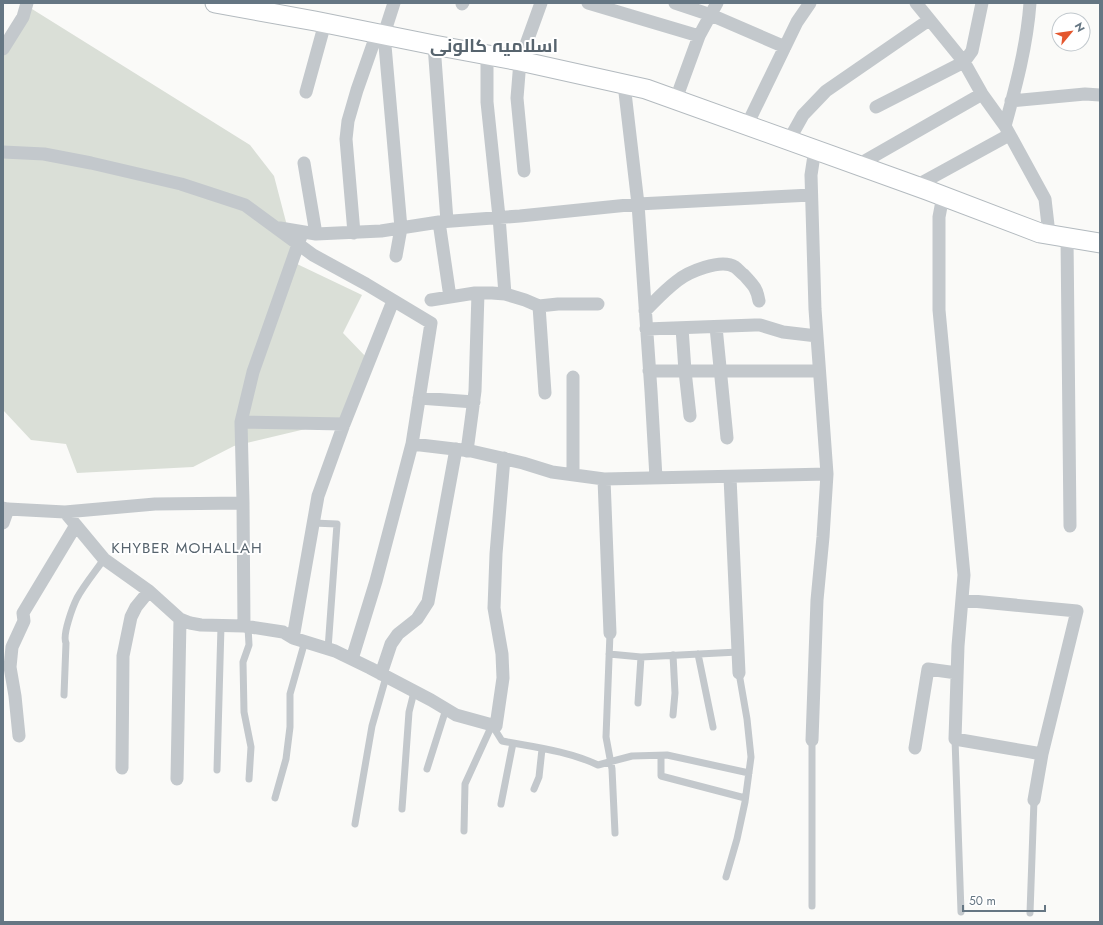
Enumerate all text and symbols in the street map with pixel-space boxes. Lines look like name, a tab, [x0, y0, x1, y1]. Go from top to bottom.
north arrow	[1051, 12, 1091, 52]
text: N	[1071, 19, 1089, 35]
district label: اسلامیہ کالونی	[430, 33, 558, 59]
district label: KHYBER MOHALLAH	[111, 537, 263, 559]
scale bar	[963, 887, 1045, 913]
text: 50 m	[969, 892, 996, 910]

